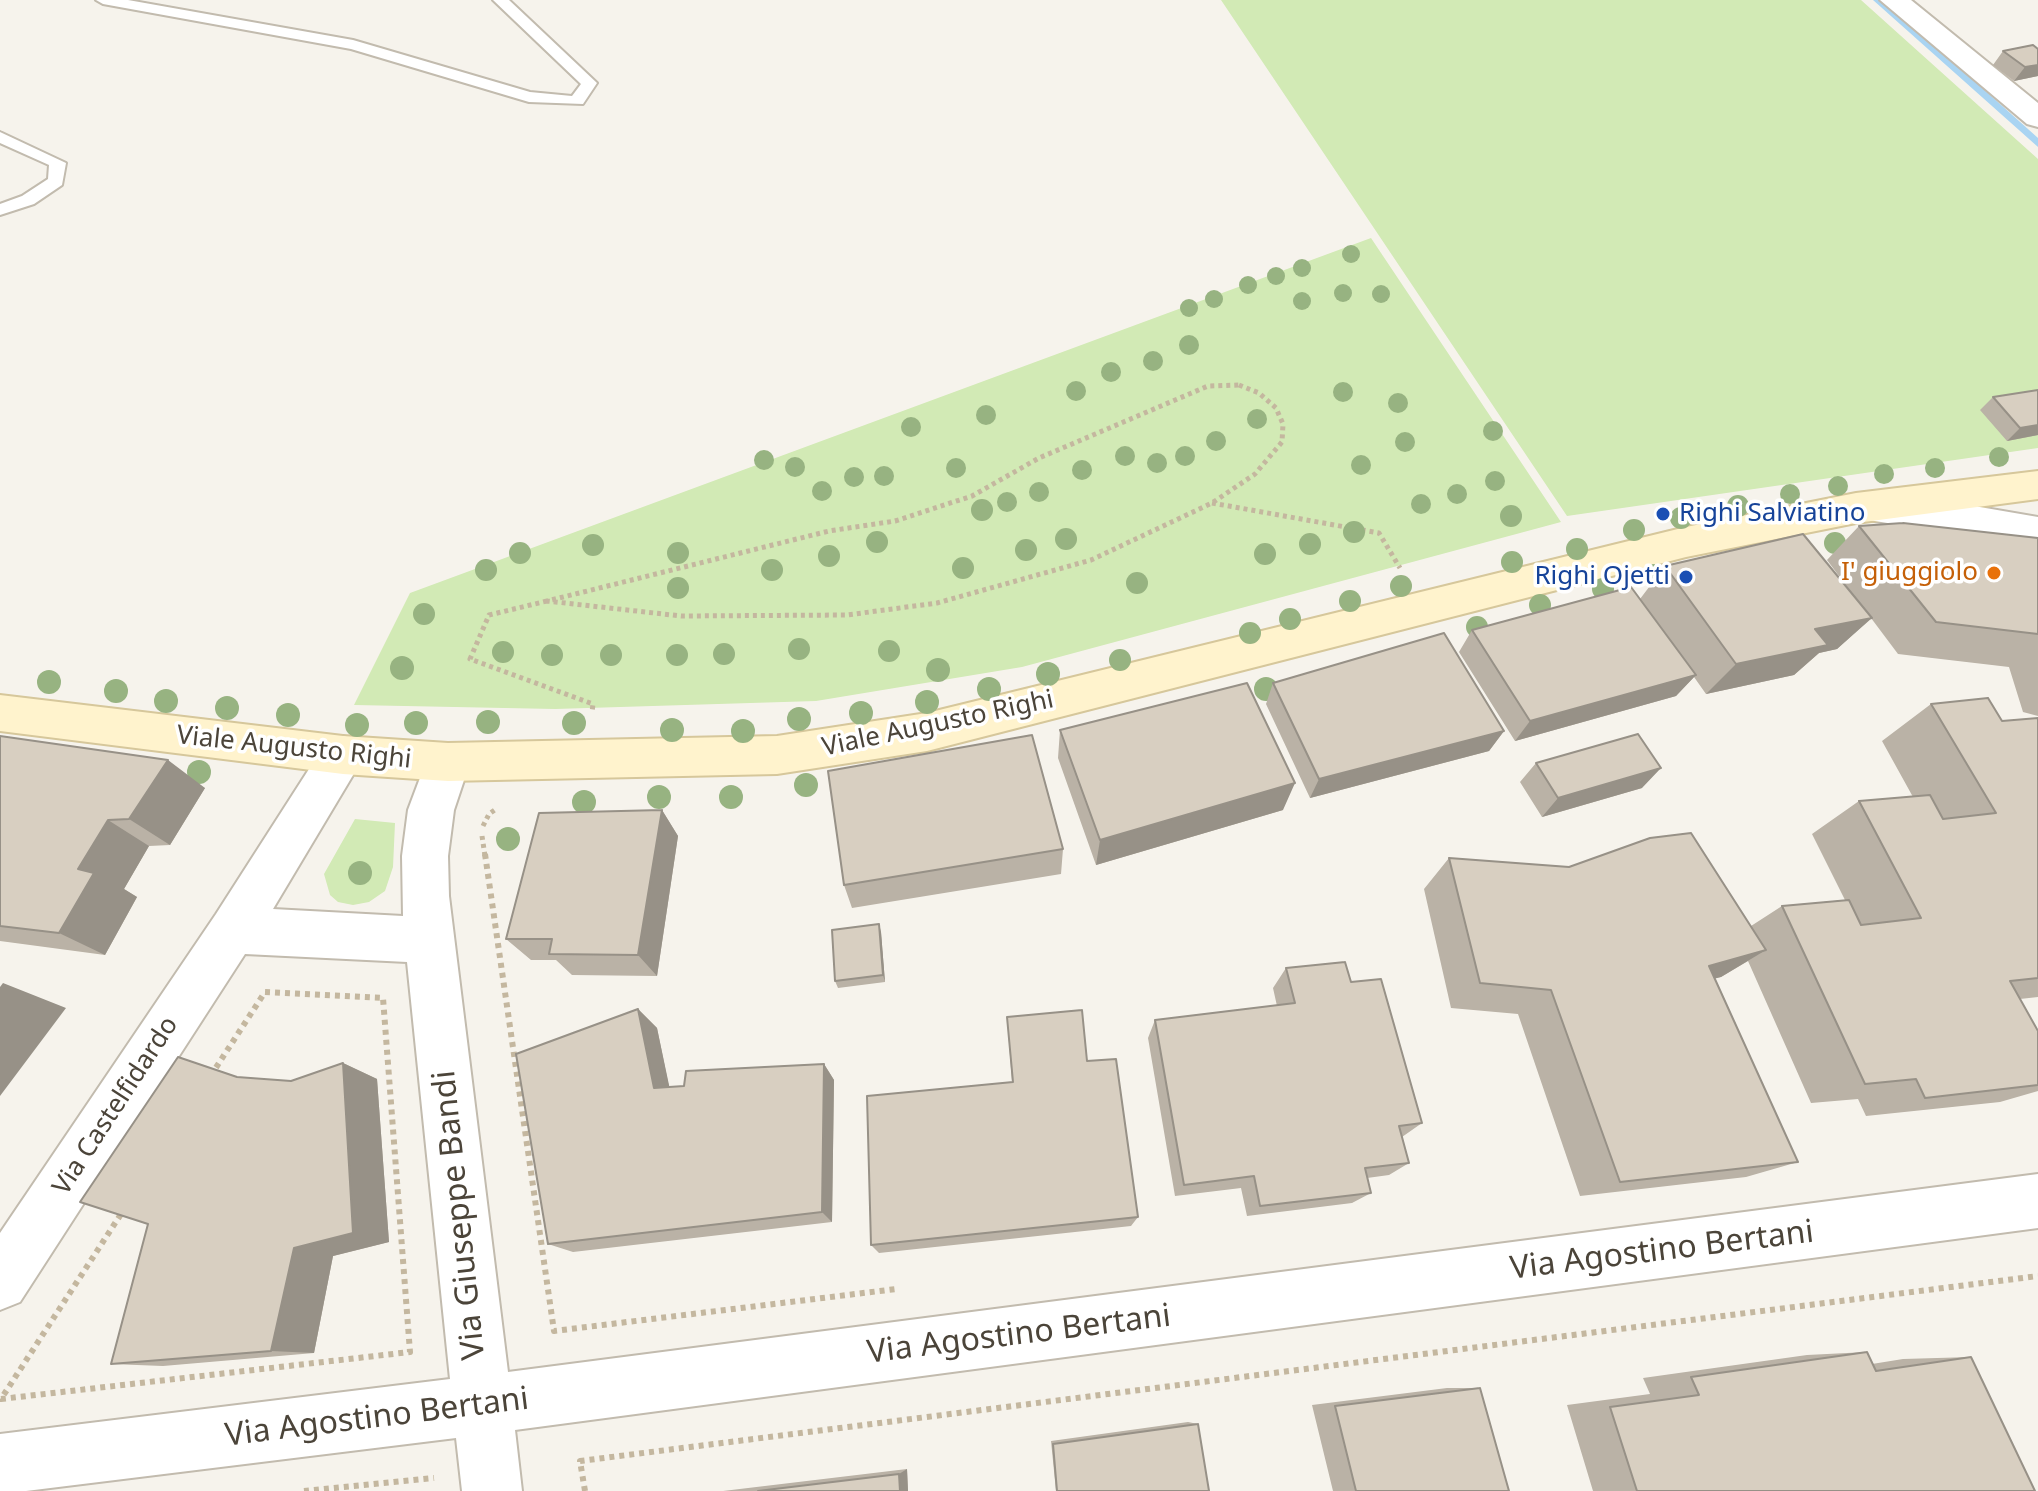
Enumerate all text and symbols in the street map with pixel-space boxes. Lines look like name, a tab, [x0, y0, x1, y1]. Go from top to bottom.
place label: Righi Salviatino	[1679, 498, 1865, 530]
marker: Righi Salviatino	[1654, 505, 1672, 523]
place label: I' giuggiolo	[1841, 557, 1978, 589]
place label: Righi Ojetti	[1534, 561, 1670, 593]
marker: I' giuggiolo	[1985, 564, 2003, 582]
marker: Righi Ojetti	[1677, 568, 1695, 586]
street label: Viale Augusto Righi	[819, 684, 1057, 764]
street label: Viale Augusto Righi	[175, 720, 413, 776]
street label: Via Castelfidardo	[47, 1011, 185, 1201]
street label: Via Giuseppe Bandi	[426, 1068, 494, 1362]
street label: Via Agostino Bertani	[1508, 1213, 1816, 1289]
street label: Via Agostino Bertani	[865, 1297, 1173, 1373]
street label: Via Agostino Bertani	[223, 1380, 531, 1456]

